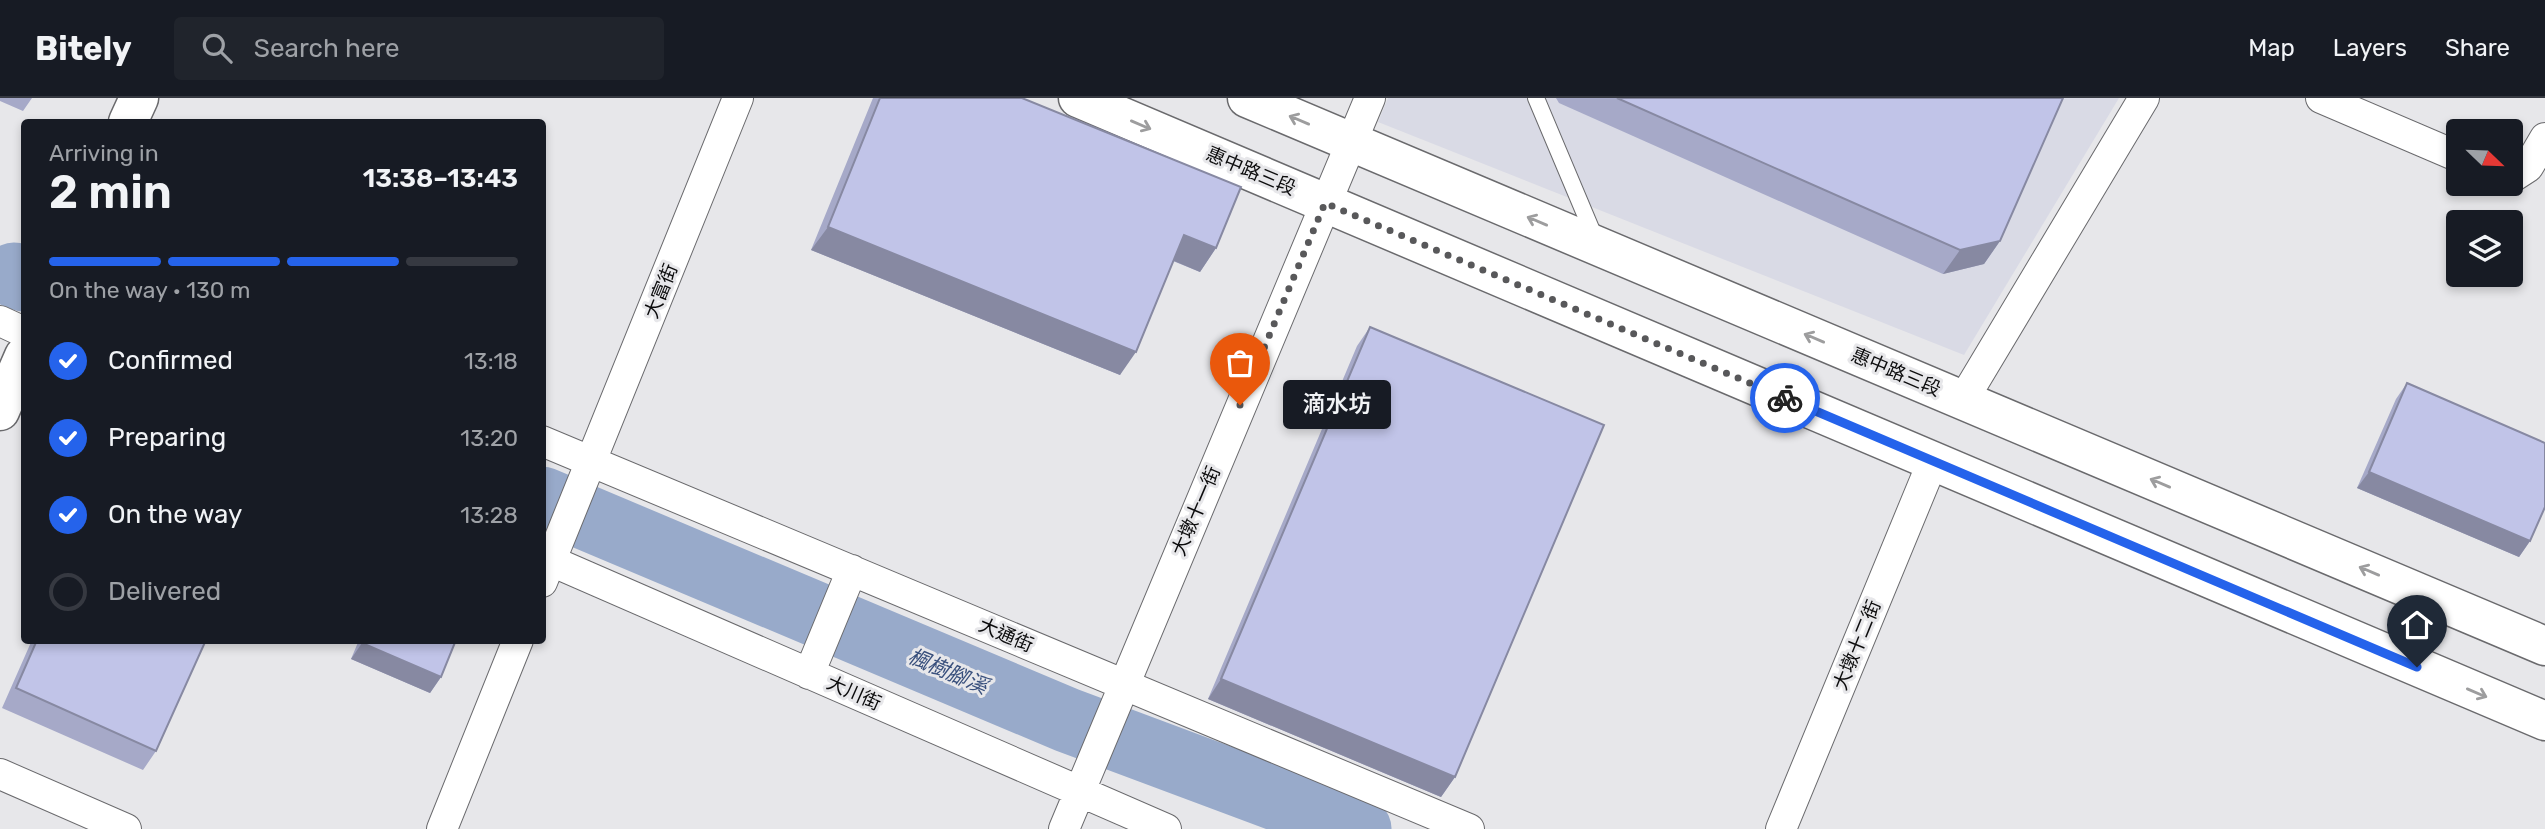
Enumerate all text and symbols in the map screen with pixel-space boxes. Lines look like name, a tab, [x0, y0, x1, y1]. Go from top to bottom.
search box	[174, 17, 664, 80]
text: Bitely	[35, 29, 132, 68]
icon: search	[198, 29, 236, 67]
text: Search here	[254, 33, 400, 64]
text: Map	[2248, 34, 2295, 62]
text: Layers	[2333, 34, 2407, 62]
text: Share	[2445, 34, 2510, 62]
one-way arrow	[1289, 113, 1310, 126]
one-way arrow	[1129, 119, 1151, 132]
north arrow	[2446, 119, 2524, 196]
map controls	[2446, 119, 2523, 287]
text: Arriving in	[49, 139, 159, 167]
street label: 惠中路三段	[1203, 142, 1299, 200]
text: 13:38–13:43	[363, 163, 518, 194]
text: 2 min	[49, 165, 172, 220]
button: layers	[2446, 210, 2523, 287]
one-way arrow	[1527, 214, 1548, 227]
street label: 大富街	[640, 260, 682, 322]
text: On the way · 130 m	[49, 276, 250, 304]
one-way arrow	[1804, 331, 1826, 344]
pin	[1210, 333, 1270, 405]
icon: check	[49, 342, 87, 380]
street label: 惠中路三段	[1848, 343, 1944, 401]
icon: bag	[1221, 344, 1259, 382]
text: Confirmed	[108, 345, 233, 376]
text: 13:18	[464, 347, 518, 375]
courier	[1750, 363, 1820, 433]
icon: bike	[1766, 379, 1804, 417]
callout: 滴水坊	[1282, 380, 1390, 430]
text: 滴水坊	[1303, 390, 1372, 418]
icon: check	[49, 419, 87, 457]
text: Preparing	[108, 422, 226, 453]
text: 13:20	[460, 424, 518, 452]
street label: 大墩十一街	[1167, 463, 1225, 559]
one-way arrow	[2149, 476, 2171, 489]
icon: check	[49, 496, 87, 534]
text: On the way	[108, 499, 242, 530]
text: 13:28	[460, 501, 518, 529]
one-way arrow	[2359, 564, 2380, 577]
text: Delivered	[108, 576, 221, 607]
pin	[2387, 595, 2447, 667]
street label: 大墩十二街	[1829, 597, 1885, 693]
icon: home	[2398, 606, 2436, 644]
street label: 大通街	[975, 613, 1037, 657]
water label: 楓樹腳溪	[904, 643, 994, 700]
street label: 大川街	[823, 671, 885, 715]
one-way arrow	[2466, 687, 2488, 700]

